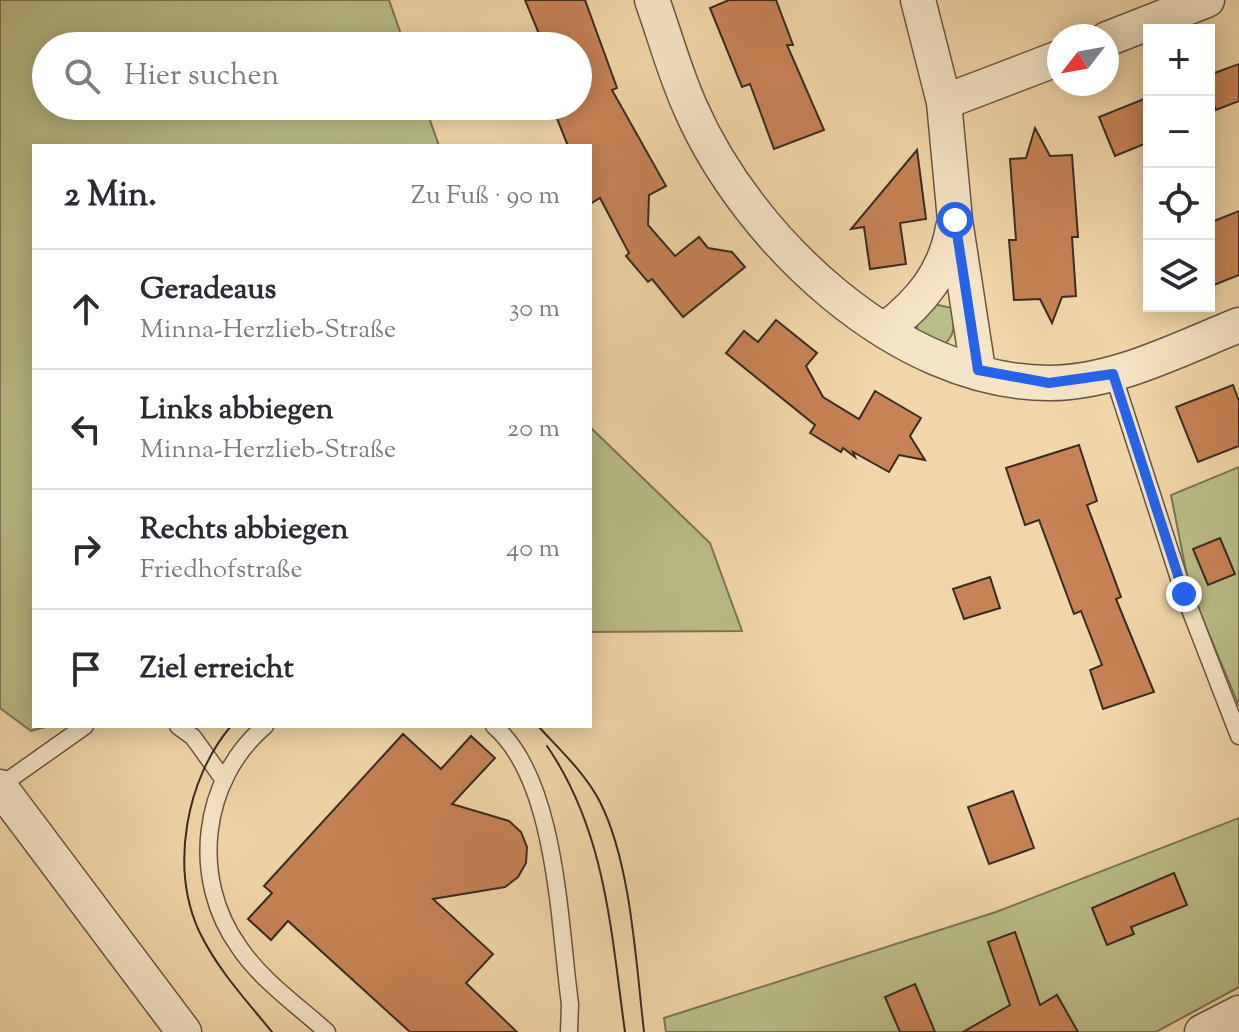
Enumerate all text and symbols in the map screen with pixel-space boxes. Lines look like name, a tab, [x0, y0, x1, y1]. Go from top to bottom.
north arrow	[1047, 24, 1119, 96]
map controls	[1143, 24, 1215, 312]
button: +	[1143, 24, 1215, 96]
search box	[32, 32, 592, 120]
icon: search	[60, 54, 104, 98]
text: Hier suchen	[124, 55, 279, 98]
button: −	[1143, 96, 1215, 168]
button: locate	[1143, 168, 1215, 240]
text: 2 Min.	[64, 172, 157, 221]
text: Zu Fuß · 90 m	[411, 178, 560, 215]
route start	[937, 202, 973, 238]
button: layers	[1143, 240, 1215, 312]
text: Geradeaus	[140, 269, 276, 312]
icon: ahead	[64, 287, 108, 331]
text: 30 m	[509, 291, 560, 328]
text: Minna-Herzlieb-Straße	[140, 312, 396, 349]
text: Links abbiegen	[140, 389, 333, 432]
icon: left	[64, 407, 108, 451]
text: 20 m	[507, 411, 560, 448]
text: Minna-Herzlieb-Straße	[140, 432, 396, 469]
text: Rechts abbiegen	[140, 509, 348, 552]
icon: right	[64, 527, 108, 571]
text: 40 m	[506, 531, 560, 568]
text: Friedhofstraße	[140, 552, 303, 589]
route end	[1166, 576, 1202, 612]
icon: arrive	[64, 647, 108, 691]
text: Ziel erreicht	[140, 648, 294, 691]

